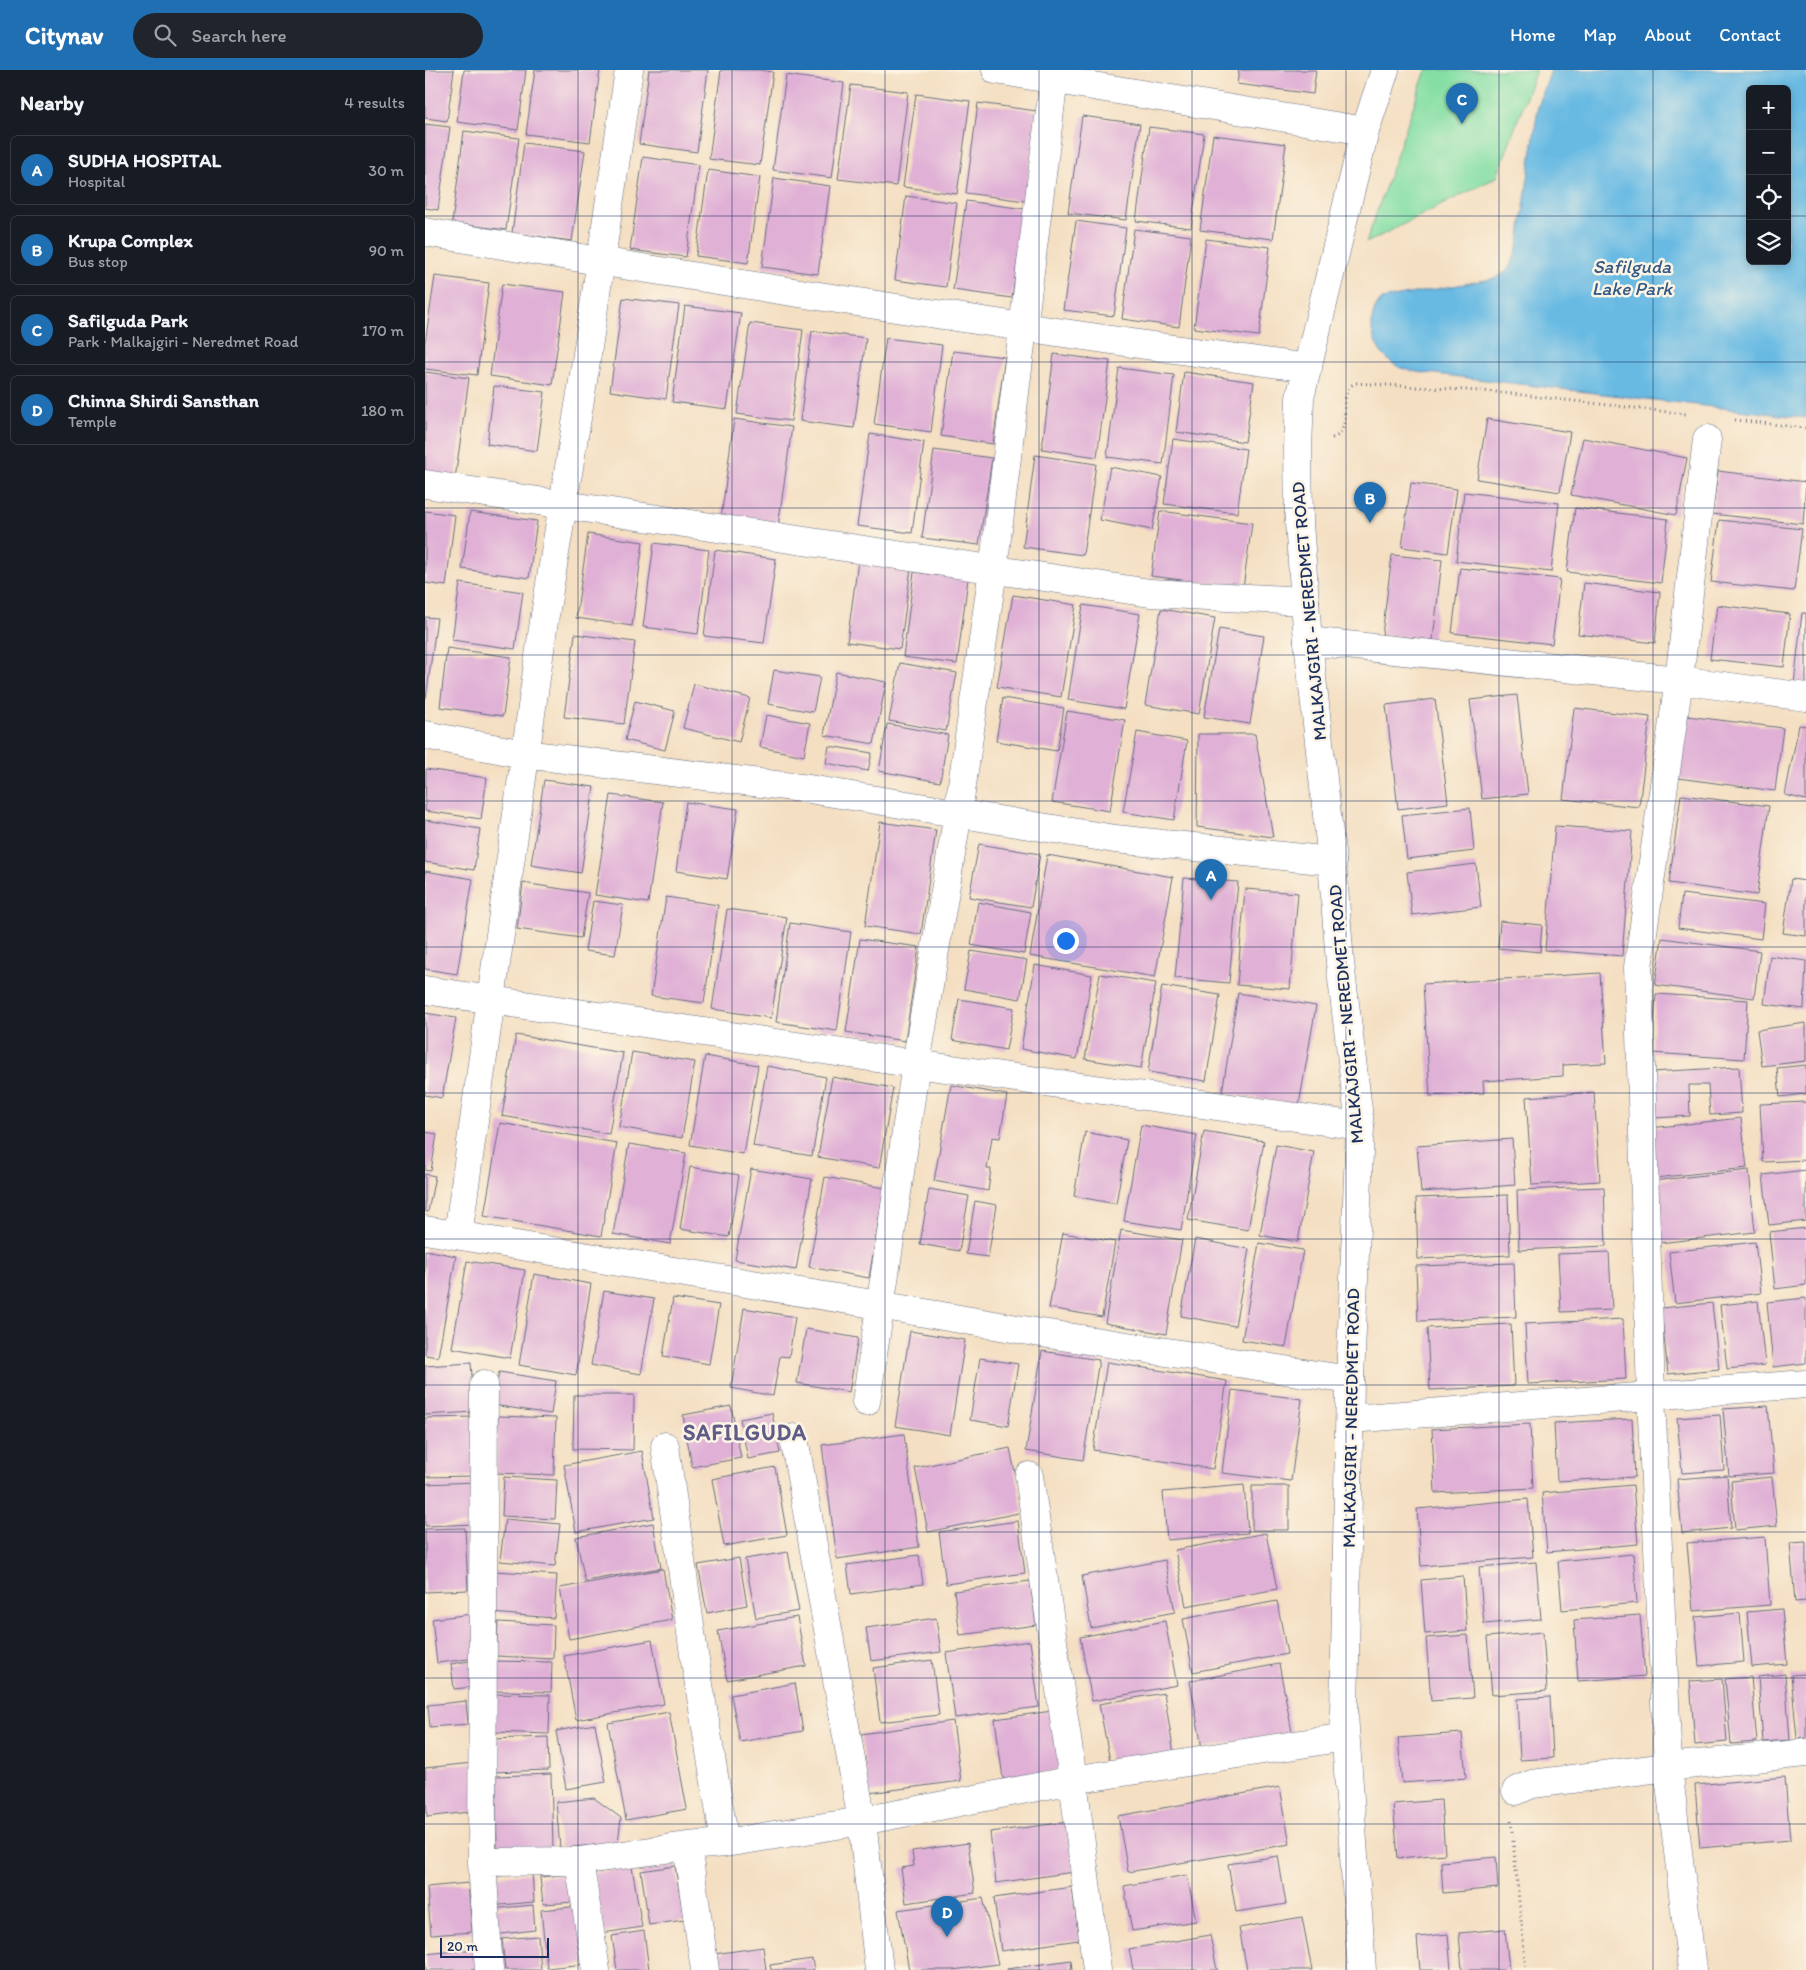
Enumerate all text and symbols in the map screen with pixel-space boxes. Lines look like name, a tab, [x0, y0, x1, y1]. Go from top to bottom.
search box	[133, 13, 483, 58]
text: Citynav	[25, 21, 103, 50]
icon: search	[151, 21, 179, 49]
text: Search here	[191, 24, 287, 47]
text: Home	[1510, 24, 1556, 46]
text: Map	[1584, 24, 1617, 46]
text: About	[1645, 24, 1691, 46]
text: Contact	[1719, 24, 1781, 46]
pin: C	[1446, 83, 1478, 124]
map controls	[1746, 85, 1791, 265]
button: +	[1746, 85, 1791, 130]
text: Nearby	[20, 90, 84, 115]
text: 4 results	[344, 93, 405, 112]
button: −	[1746, 130, 1791, 175]
text: SUDHA HOSPITAL	[68, 149, 221, 172]
text: A	[32, 161, 42, 180]
text: 30 m	[368, 161, 404, 180]
text: Hospital	[68, 172, 125, 191]
button: locate	[1746, 175, 1791, 220]
button: layers	[1746, 220, 1791, 265]
text: Krupa Complex	[68, 229, 193, 252]
text: B	[32, 241, 42, 260]
text: 90 m	[369, 241, 404, 260]
text: Bus stop	[68, 252, 128, 271]
water label: Safilguda Lake Park	[1592, 255, 1673, 300]
text: Safilguda Park	[68, 309, 188, 332]
text: C	[32, 321, 42, 340]
text: 170 m	[362, 321, 404, 340]
text: Park · Malkajgiri - Neredmet Road	[68, 332, 298, 351]
text: Chinna Shirdi Sansthan	[68, 389, 259, 412]
text: D	[32, 401, 42, 420]
text: 180 m	[361, 401, 404, 420]
text: Temple	[68, 412, 117, 431]
street label: MALKAJGIRI - NEREDMET ROAD	[1287, 481, 1331, 741]
pin: B	[1354, 482, 1386, 523]
pin: A	[1195, 859, 1227, 900]
street label: MALKAJGIRI - NEREDMET ROAD	[1324, 884, 1368, 1144]
your location	[1053, 928, 1079, 954]
street label: MALKAJGIRI - NEREDMET ROAD	[1338, 1288, 1364, 1548]
district label: SAFILGUDA	[683, 1419, 807, 1446]
pin: D	[931, 1896, 963, 1937]
scale bar	[440, 1935, 549, 1958]
text: 20 m	[447, 1938, 478, 1955]

